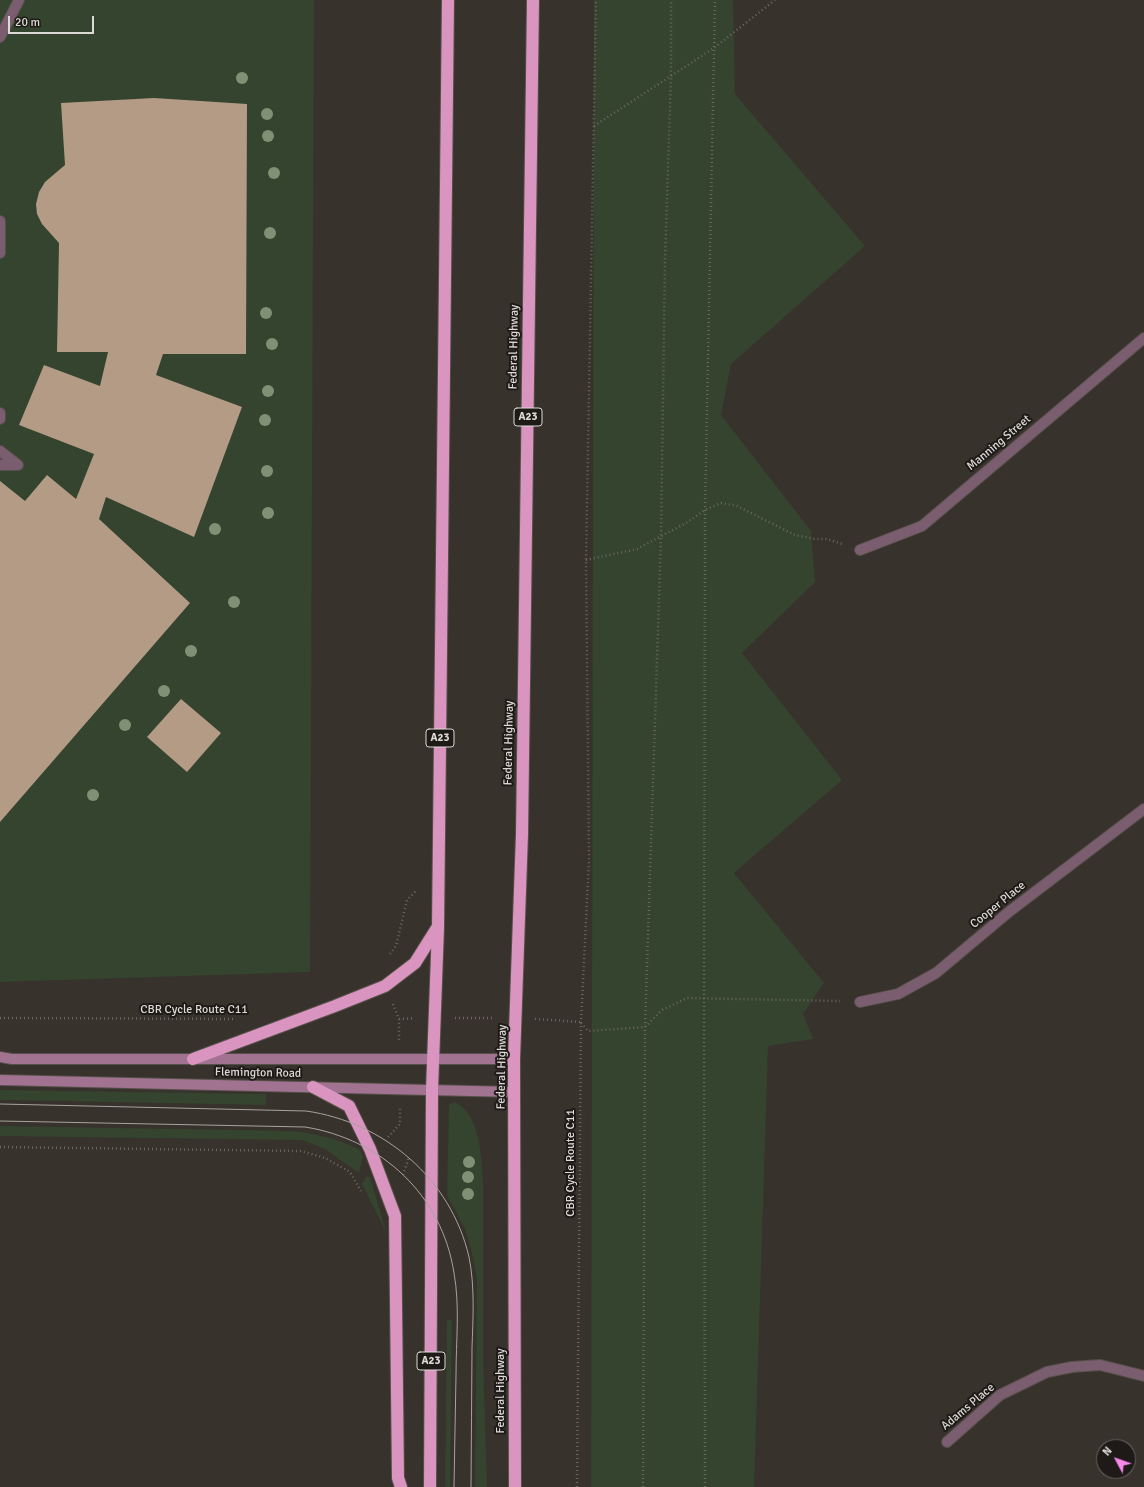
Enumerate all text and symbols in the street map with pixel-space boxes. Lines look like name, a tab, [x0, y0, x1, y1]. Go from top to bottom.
scale bar	[10, 8, 96, 34]
text: 20 m	[15, 15, 40, 30]
street label: Federal Highway	[506, 304, 522, 390]
road number: A23	[514, 408, 542, 426]
street label: Manning Street	[964, 412, 1034, 474]
street label: Federal Highway	[501, 700, 517, 786]
road number: A23	[426, 729, 454, 747]
street label: Cooper Place	[967, 878, 1029, 932]
street label: CBR Cycle Route C11	[140, 1003, 248, 1017]
street label: Federal Highway	[494, 1024, 510, 1110]
street label: Flemington Road	[215, 1065, 301, 1081]
street label: CBR Cycle Route C11	[564, 1109, 578, 1217]
street label: Federal Highway	[494, 1349, 508, 1433]
road number: A23	[417, 1352, 445, 1370]
street label: Adams Place	[938, 1381, 998, 1433]
north arrow	[1096, 1439, 1136, 1479]
text: N	[1100, 1444, 1115, 1459]

